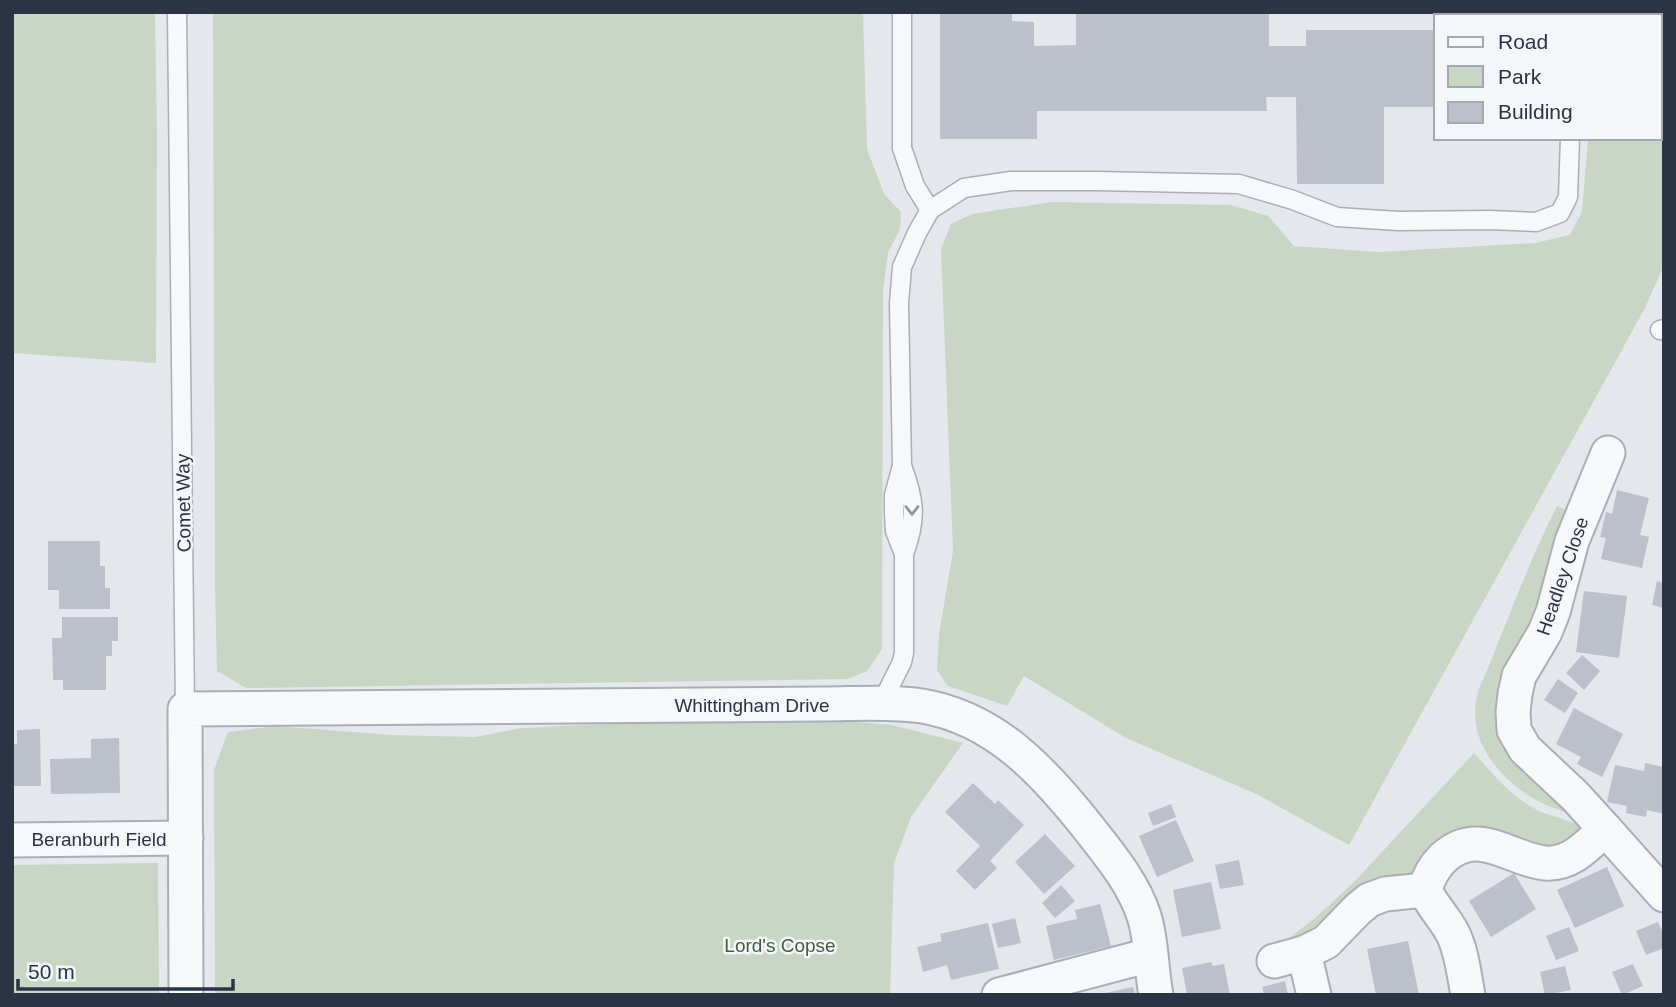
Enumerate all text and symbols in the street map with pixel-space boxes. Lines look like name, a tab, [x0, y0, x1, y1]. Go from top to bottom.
legend	[1434, 14, 1662, 140]
text: Road	[1498, 30, 1548, 53]
text: Park	[1498, 65, 1542, 88]
text: Building	[1498, 100, 1573, 123]
street label: Comet Way	[172, 453, 195, 552]
one-way arrow	[904, 505, 920, 515]
street label: Headley Close	[1532, 514, 1593, 638]
street label: Whittingham Drive	[674, 695, 830, 716]
street label: Beranburh Field	[31, 829, 167, 850]
park label: Lord's Copse	[724, 935, 836, 956]
scale bar	[18, 948, 233, 992]
text: 50 m	[28, 960, 75, 983]

